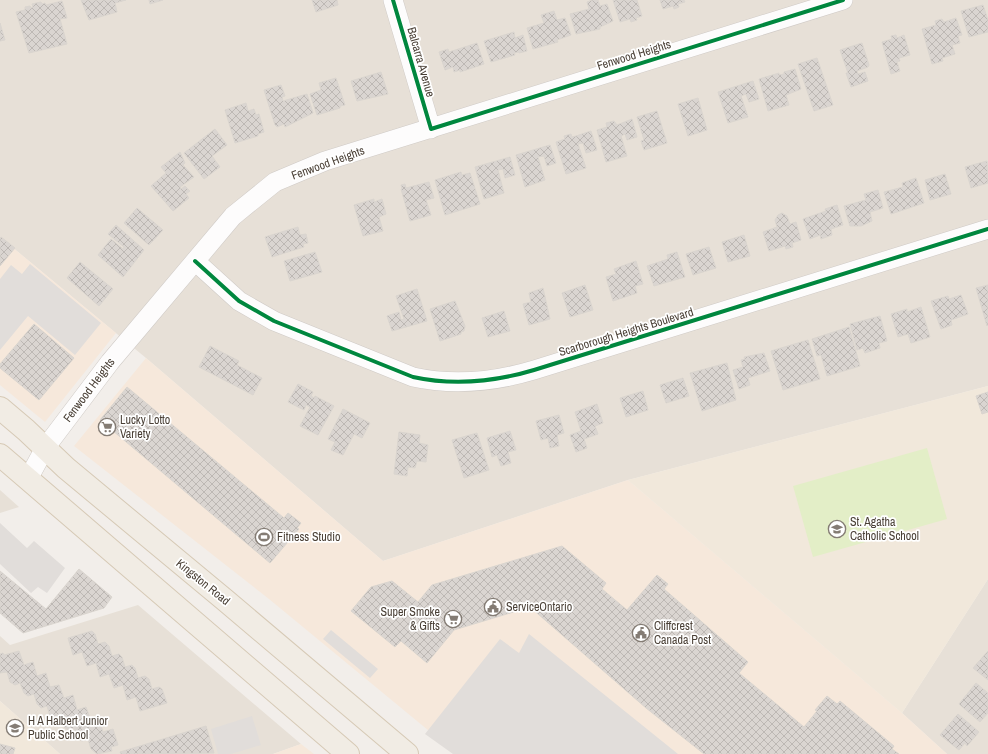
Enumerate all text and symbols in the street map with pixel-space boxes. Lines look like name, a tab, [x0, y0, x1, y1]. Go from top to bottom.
street label: Balcarra Avenue	[403, 25, 439, 99]
street label: Fenwood Heights	[595, 36, 673, 74]
street label: Fenwood Heights	[289, 142, 367, 184]
street label: Scarborough Heights Boulevard	[557, 304, 695, 360]
street label: Fenwood Heights	[60, 355, 118, 425]
place label: Lucky Lotto Variety	[120, 412, 170, 442]
supermarket icon: Lucky Lotto Variety	[97, 417, 117, 437]
place label: St. Agatha Catholic School	[850, 514, 919, 544]
school or university icon: St. Agatha Catholic School	[827, 519, 847, 539]
sports icon: Fitness Studio	[254, 527, 274, 547]
place label: Fitness Studio	[277, 529, 340, 545]
street label: Kingston Road	[173, 555, 233, 609]
public building icon: ServiceOntario	[483, 597, 503, 617]
place label: ServiceOntario	[506, 599, 572, 615]
place label: Super Smoke & Gifts	[380, 604, 440, 634]
supermarket icon: Super Smoke & Gifts	[443, 609, 463, 629]
place label: Cliffcrest Canada Post	[654, 618, 711, 648]
public building icon: Cliffcrest Canada Post	[631, 623, 651, 643]
place label: H A Halbert Junior Public School	[28, 713, 109, 743]
school or university icon: H A Halbert Junior Public School	[5, 718, 25, 738]

